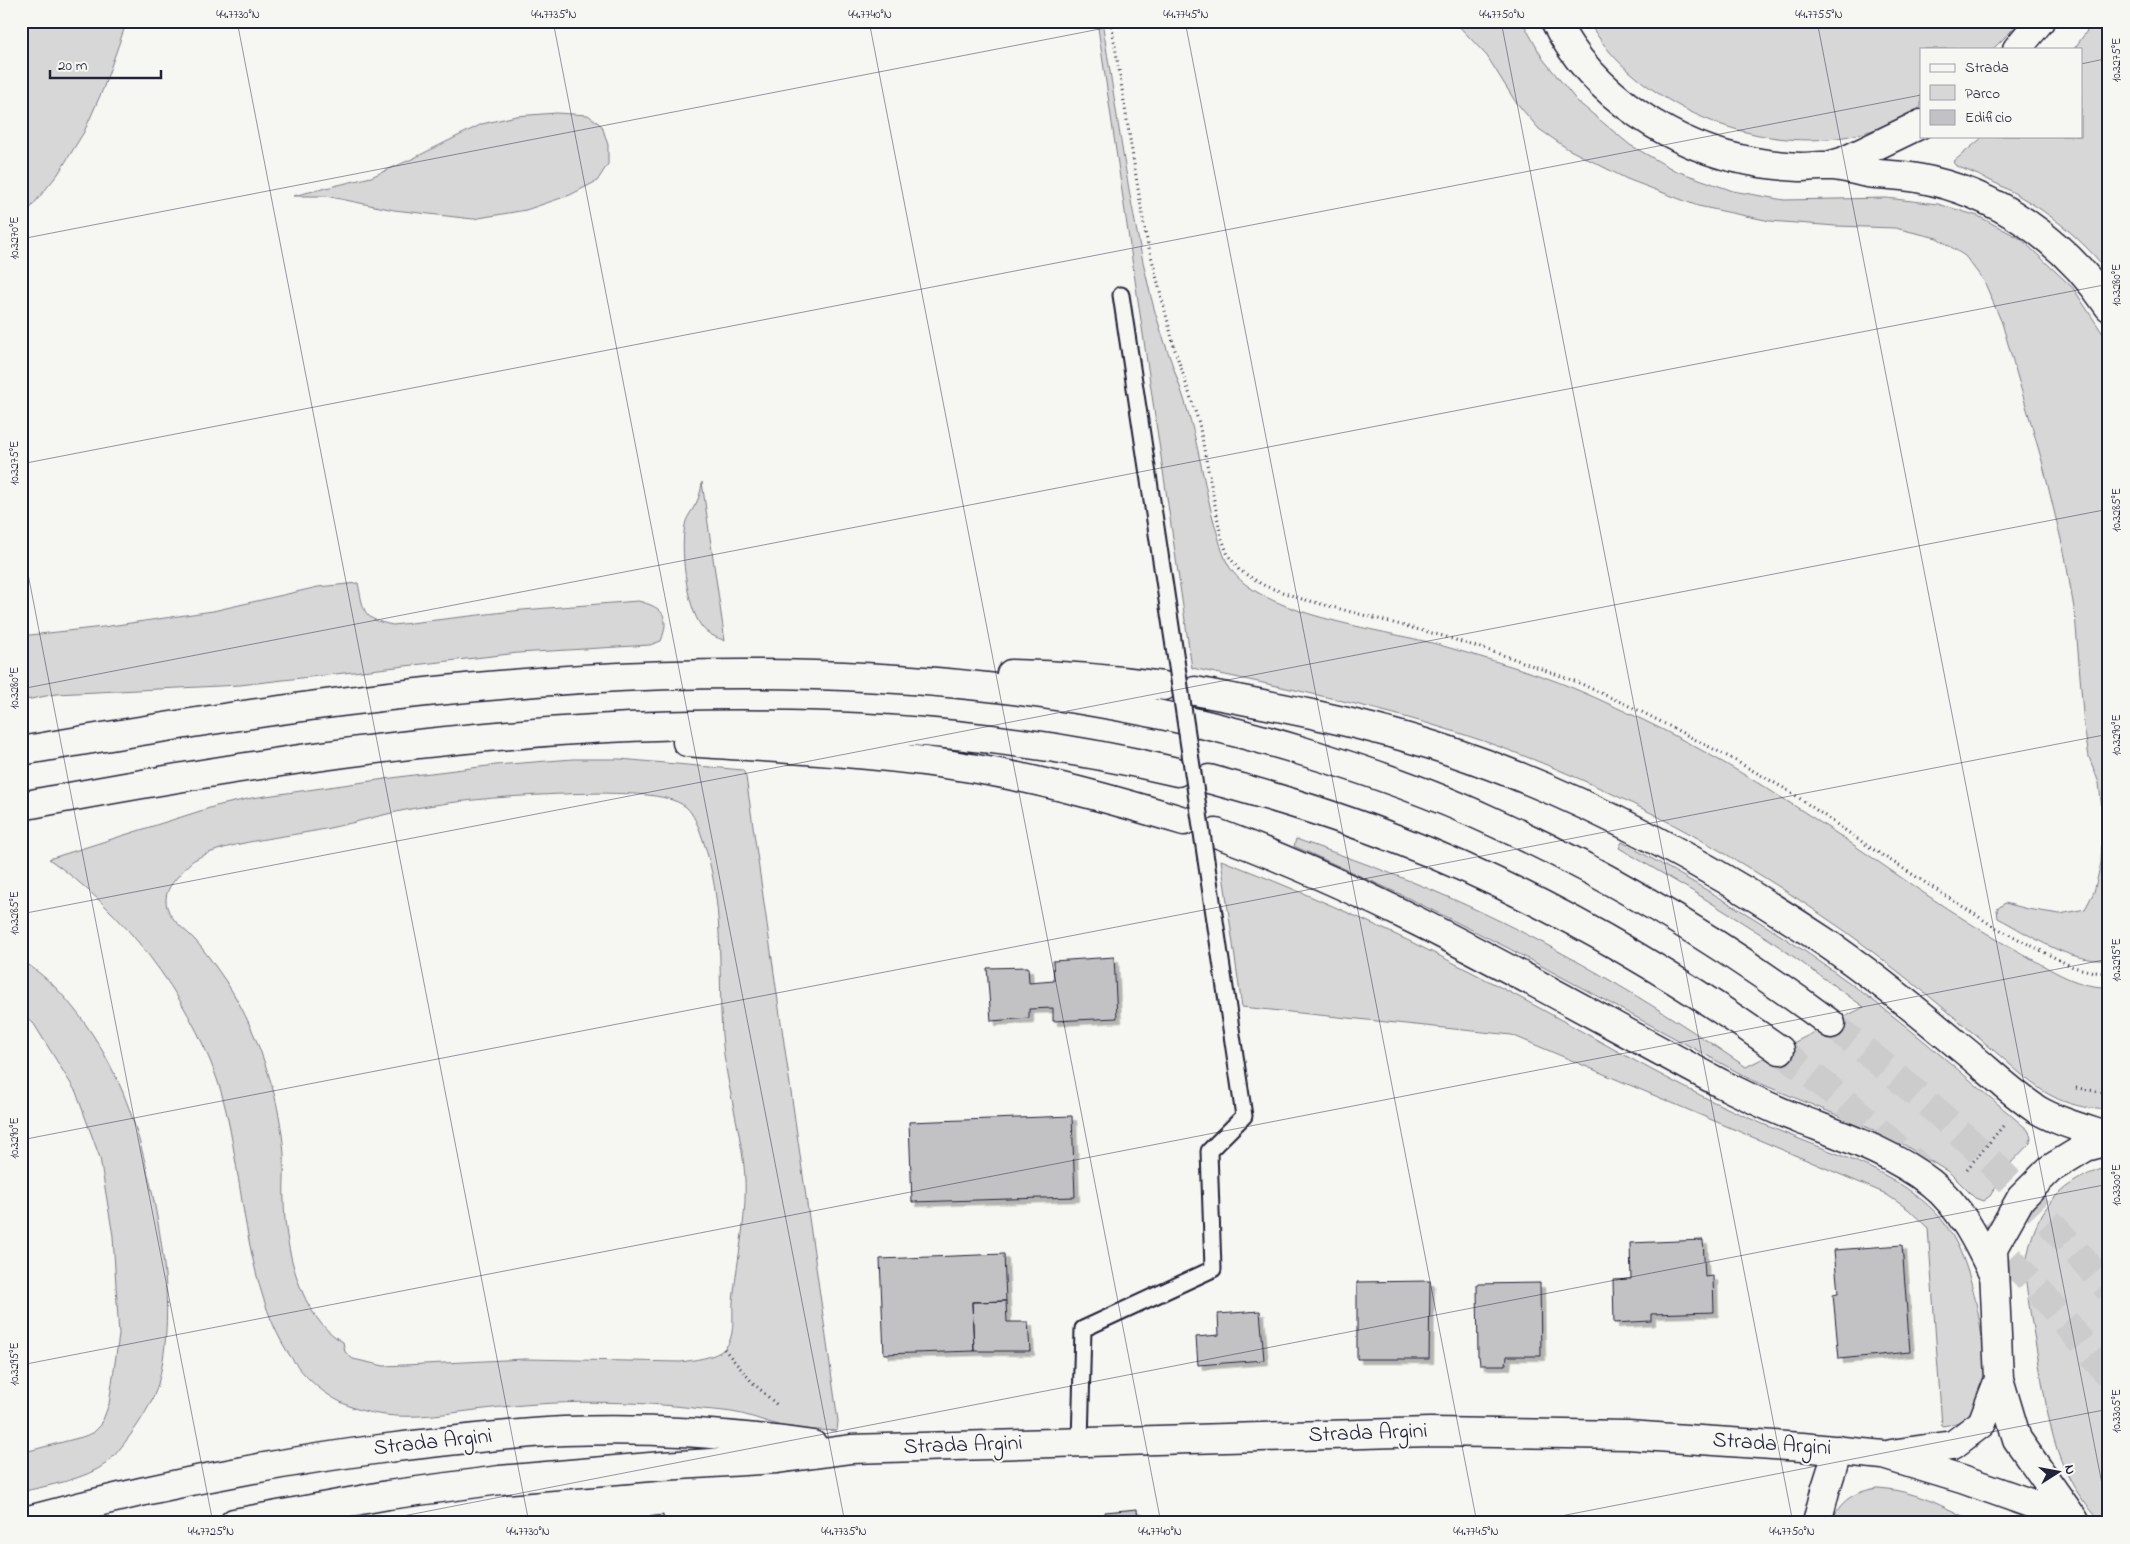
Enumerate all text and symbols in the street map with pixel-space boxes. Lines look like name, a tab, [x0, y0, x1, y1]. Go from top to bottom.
text: 44.7730°N	[216, 6, 260, 24]
text: 44.7735°N	[531, 6, 577, 24]
text: 44.7740°N	[848, 6, 892, 24]
text: 44.7745°N	[1163, 6, 1209, 24]
text: 44.7750°N	[1479, 6, 1525, 24]
text: 44.7755°N	[1795, 6, 1843, 24]
text: 10.3275°E	[2108, 38, 2126, 82]
scale bar	[50, 48, 161, 80]
legend	[1920, 48, 2082, 138]
text: 20 m	[58, 55, 88, 77]
text: Strada	[1965, 57, 2009, 79]
text: Parco	[1965, 83, 2000, 105]
text: Edificio	[1965, 107, 2012, 129]
text: 10.3270°E	[6, 217, 24, 259]
text: 10.3280°E	[2108, 264, 2126, 306]
text: 10.3275°E	[6, 441, 24, 485]
text: 10.3285°E	[2108, 488, 2126, 532]
text: 10.3280°E	[6, 667, 24, 709]
text: 10.3290°E	[2108, 714, 2126, 756]
text: 10.3285°E	[6, 891, 24, 935]
text: 10.3295°E	[2108, 938, 2126, 982]
text: 10.3290°E	[6, 1117, 24, 1159]
text: 10.3300°E	[2108, 1164, 2126, 1206]
text: 10.3295°E	[6, 1342, 24, 1386]
text: 10.3305°E	[2108, 1389, 2126, 1433]
street label: Strada Argini	[1308, 1416, 1428, 1453]
street label: Strada Argini	[372, 1421, 494, 1466]
street label: Strada Argini	[1711, 1425, 1832, 1466]
street label: Strada Argini	[903, 1428, 1023, 1465]
north arrow	[2032, 1446, 2082, 1496]
text: N	[2058, 1463, 2080, 1476]
text: 44.7725°N	[188, 1523, 234, 1541]
text: 44.7730°N	[506, 1523, 550, 1541]
text: 44.7735°N	[821, 1523, 867, 1541]
text: 44.7740°N	[1138, 1523, 1182, 1541]
text: 44.7745°N	[1453, 1523, 1499, 1541]
text: 44.7750°N	[1769, 1523, 1815, 1541]

